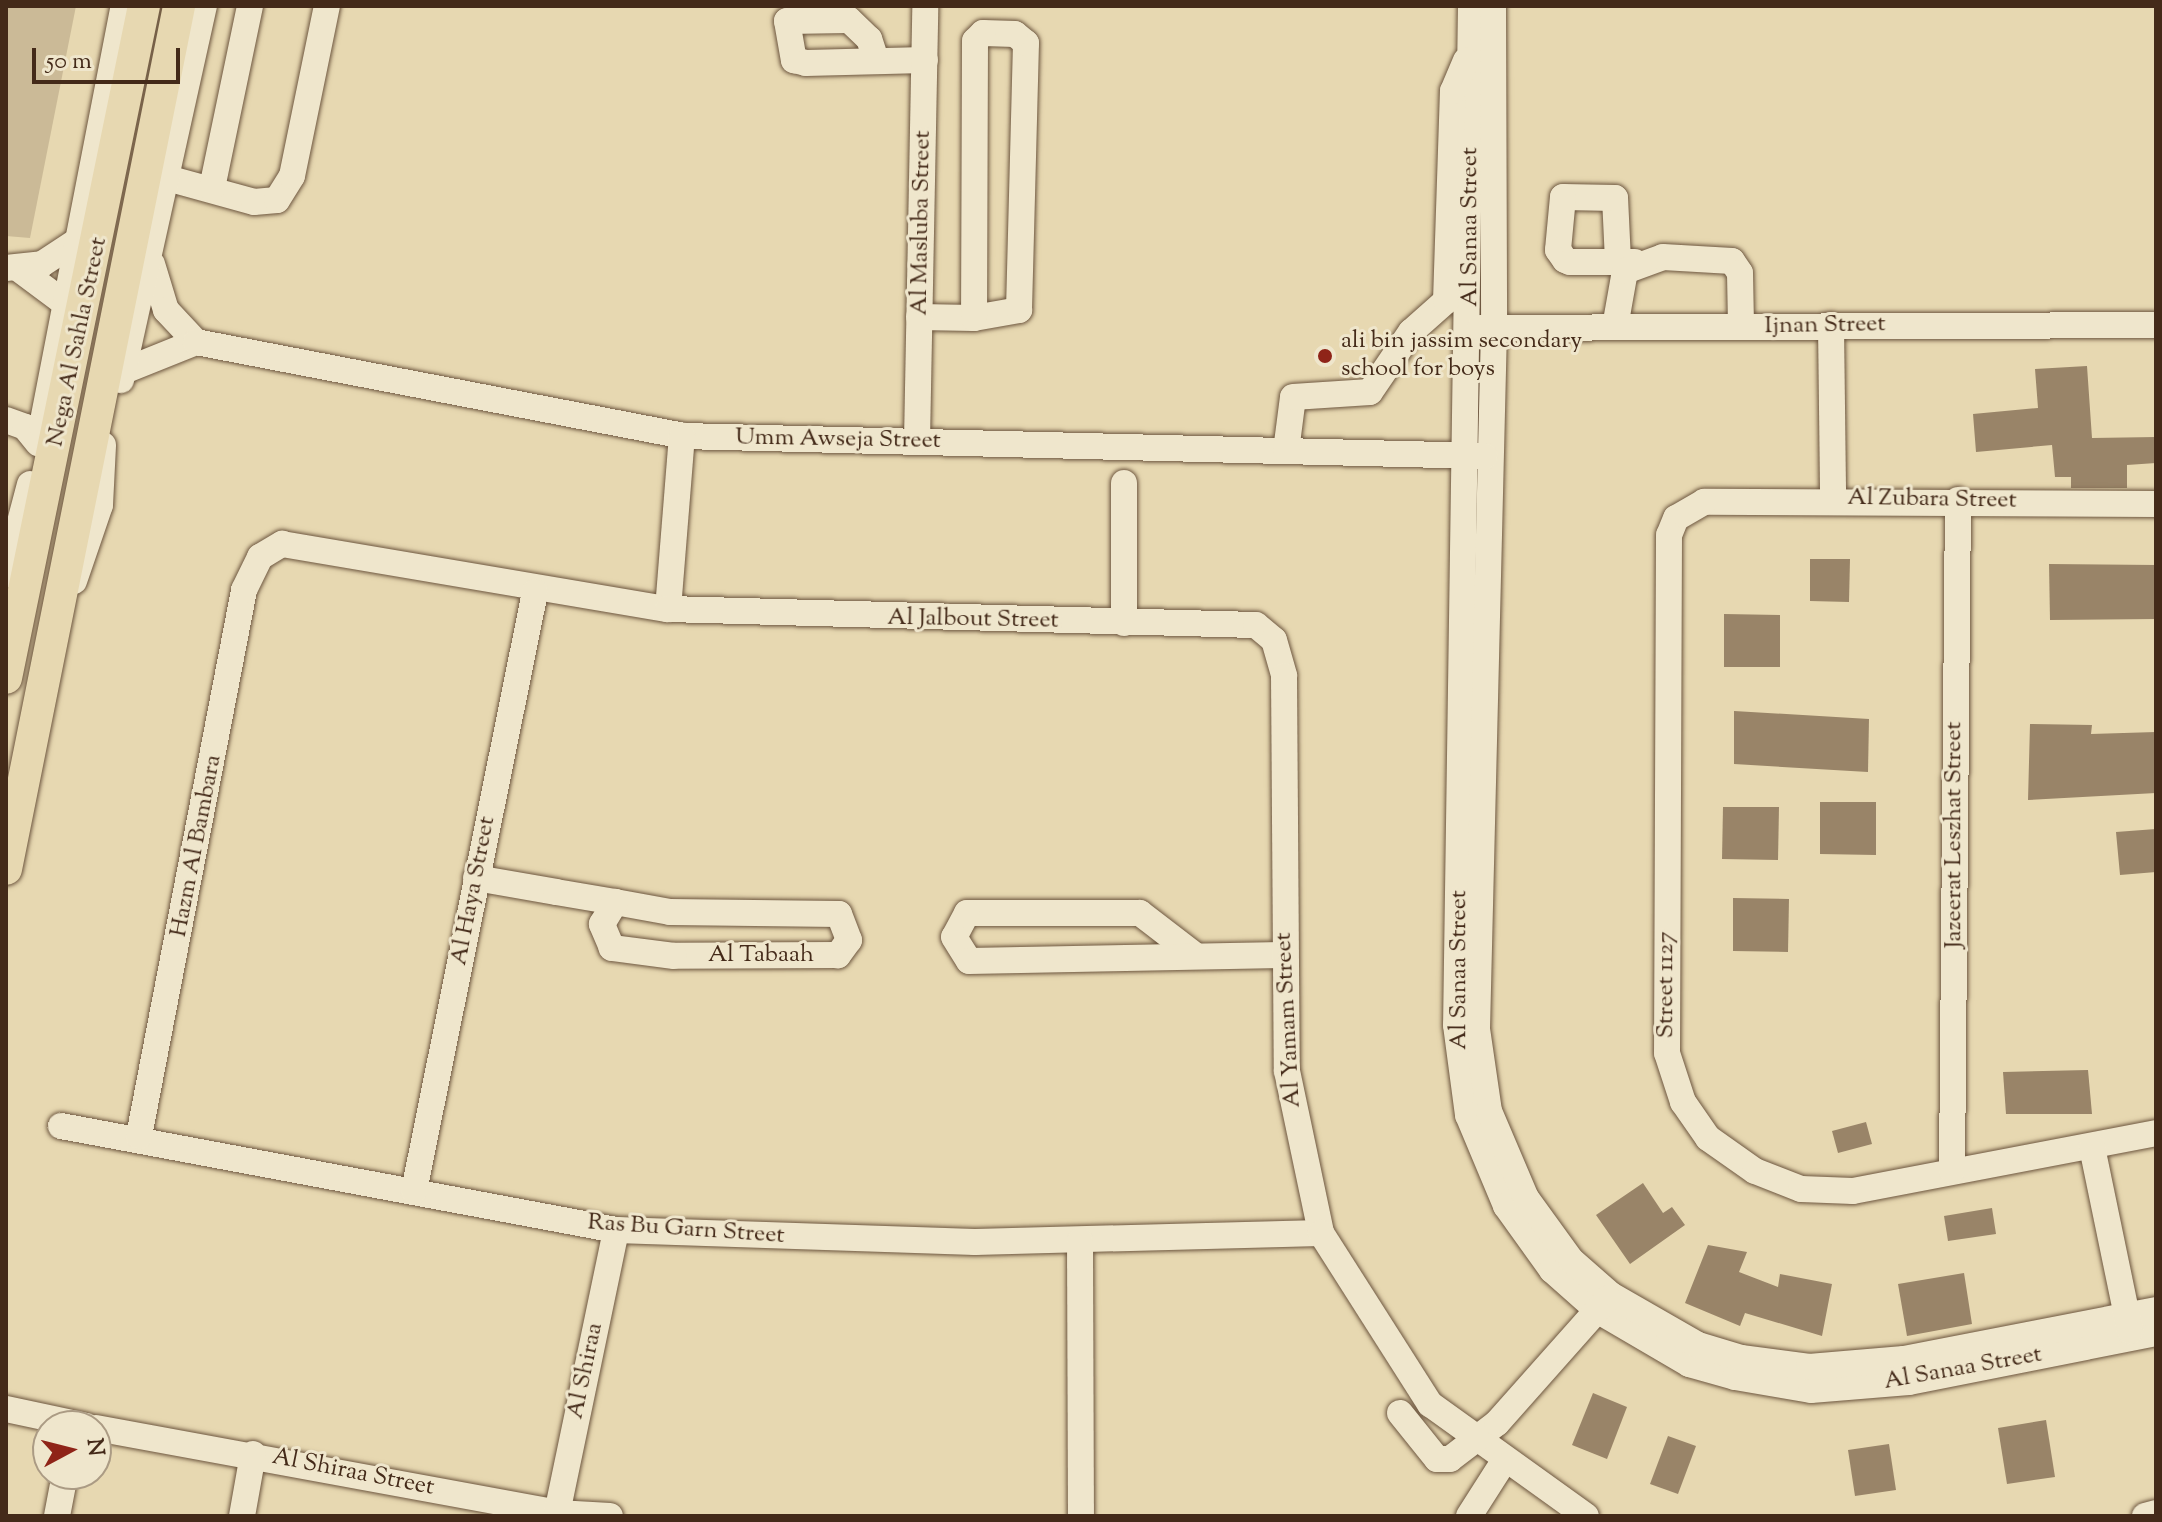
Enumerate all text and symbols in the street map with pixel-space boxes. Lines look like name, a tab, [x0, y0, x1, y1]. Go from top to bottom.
scale bar	[36, 32, 184, 82]
text: 50 m	[46, 45, 92, 79]
street label: Al Masluba Street	[906, 130, 938, 316]
street label: Al Sanaa Street	[1457, 147, 1485, 307]
street label: Nega Al Sahla Street	[42, 235, 114, 449]
street label: Ijnan Street	[1764, 311, 1886, 341]
place label: ali bin jassim secondary school for boys	[1341, 328, 1582, 384]
marker: ali bin jassim secondary school for boys	[1316, 347, 1334, 365]
street label: Umm Awseja Street	[735, 424, 941, 456]
street label: Al Zubara Street	[1847, 484, 2017, 516]
street label: Al Jalbout Street	[887, 604, 1059, 636]
street label: Jazeerat Leszhat Street	[1941, 722, 1969, 948]
street label: Hazm Al Bambara	[165, 752, 229, 940]
street label: Al Haya Street	[445, 814, 503, 968]
street label: Al Sanaa Street	[1446, 890, 1474, 1050]
street label: Al Yamam Street	[1270, 932, 1308, 1108]
street label: Street 1127	[1653, 932, 1681, 1038]
street label: Al Tabaah	[708, 942, 814, 970]
street label: Ras Bu Garn Street	[586, 1209, 786, 1251]
street label: Al Shiraa	[562, 1320, 610, 1422]
street label: Al Sanaa Street	[1882, 1341, 2044, 1397]
north arrow	[32, 1410, 112, 1490]
text: N	[77, 1437, 111, 1458]
street label: Al Shiraa Street	[269, 1443, 437, 1503]

